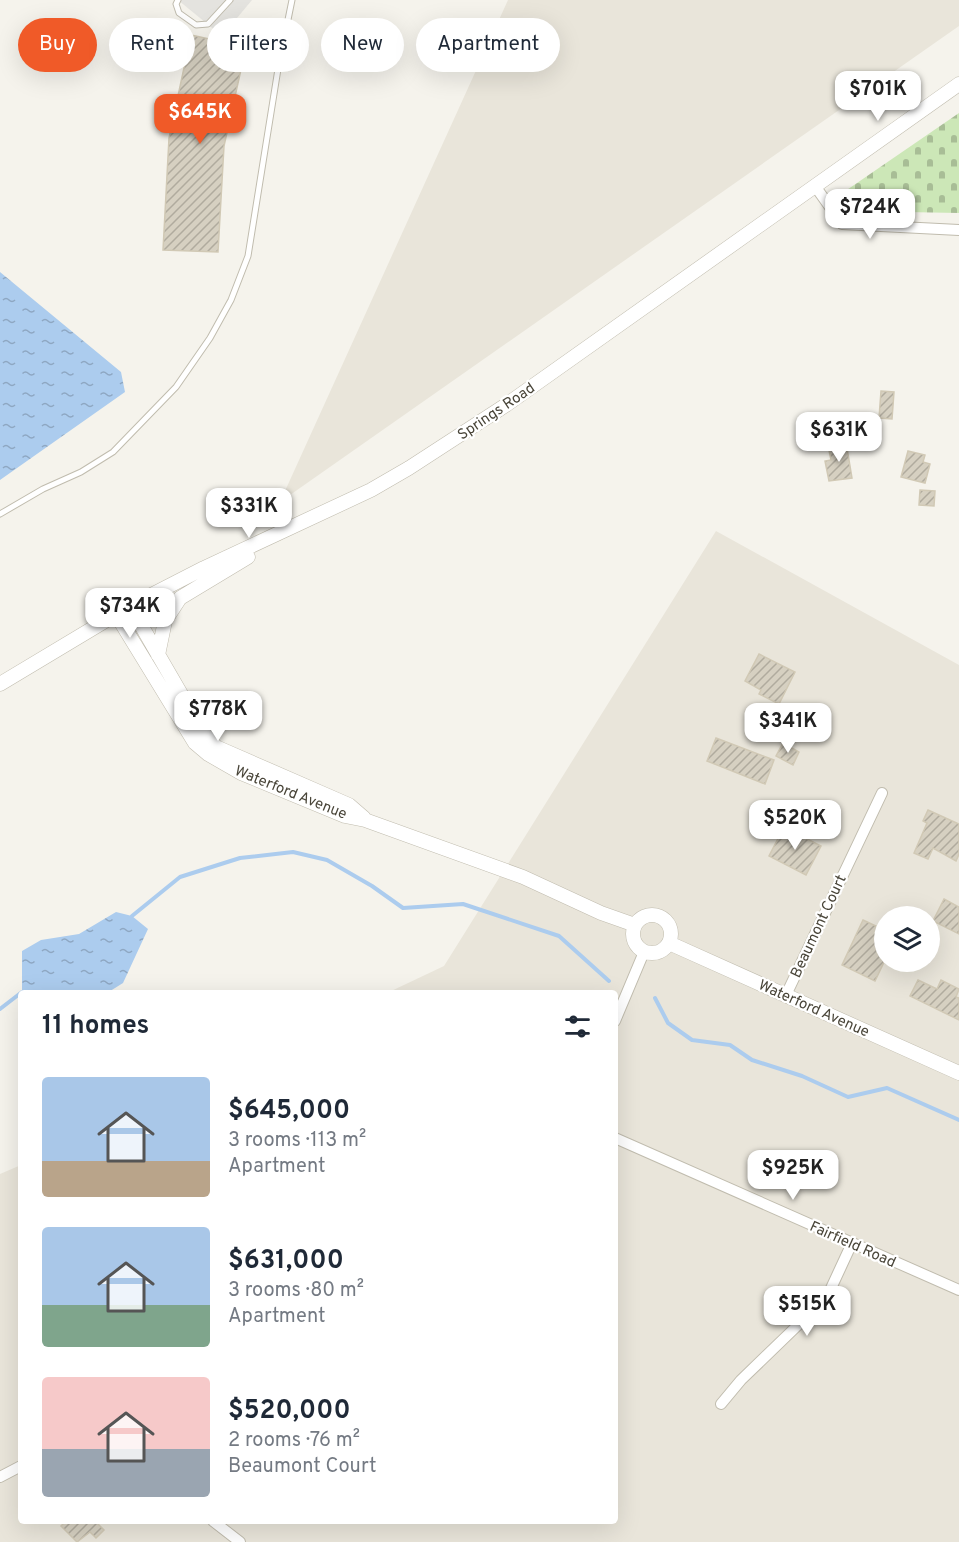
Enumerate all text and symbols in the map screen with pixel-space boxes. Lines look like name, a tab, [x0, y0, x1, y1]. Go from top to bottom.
chip: Buy	[18, 18, 97, 72]
chip: Rent	[109, 18, 195, 72]
chip: Filters	[207, 18, 309, 72]
chip: New	[321, 18, 404, 72]
chip: Apartment	[416, 18, 560, 72]
pin: $701K	[836, 71, 920, 122]
text: $701K	[849, 77, 907, 103]
pin: $645K	[158, 94, 242, 145]
text: $645K	[168, 100, 232, 126]
pin: $724K	[828, 189, 912, 240]
text: $724K	[839, 195, 901, 221]
street label: Springs Road	[454, 379, 539, 445]
pin: $631K	[797, 412, 881, 463]
text: $631K	[810, 418, 868, 444]
pin: $331K	[207, 488, 291, 539]
text: $331K	[220, 494, 278, 520]
pin: $734K	[88, 588, 172, 639]
text: $734K	[99, 594, 161, 620]
pin: $778K	[176, 691, 260, 742]
text: $778K	[188, 697, 248, 723]
pin: $341K	[746, 703, 830, 754]
text: $341K	[758, 709, 818, 735]
street label: Waterford Avenue	[231, 762, 349, 825]
pin: $520K	[753, 800, 837, 851]
text: $520K	[763, 806, 827, 832]
street label: Beaumont Court	[787, 872, 852, 981]
map controls	[874, 906, 940, 972]
button: layers	[874, 906, 940, 972]
street label: Waterford Avenue	[755, 976, 872, 1042]
text: 11 homes	[42, 1010, 149, 1043]
icon: filters	[561, 1010, 594, 1043]
text: $645,000	[228, 1095, 350, 1128]
icon: home	[90, 1101, 162, 1173]
text: 3 rooms · 113 m²	[228, 1128, 366, 1154]
pin: $925K	[751, 1150, 835, 1201]
text: Apartment	[228, 1154, 326, 1180]
text: $925K	[762, 1156, 824, 1182]
street label: Fairfield Road	[806, 1218, 898, 1273]
text: $631,000	[228, 1245, 344, 1278]
icon: home	[90, 1251, 162, 1323]
text: 3 rooms · 80 m²	[228, 1278, 364, 1304]
pin: $515K	[765, 1286, 849, 1337]
text: $515K	[778, 1292, 836, 1318]
text: Apartment	[228, 1304, 326, 1330]
text: $520,000	[228, 1395, 351, 1428]
icon: home	[90, 1401, 162, 1473]
text: 2 rooms · 76 m²	[228, 1428, 360, 1454]
text: Beaumont Court	[228, 1454, 377, 1480]

